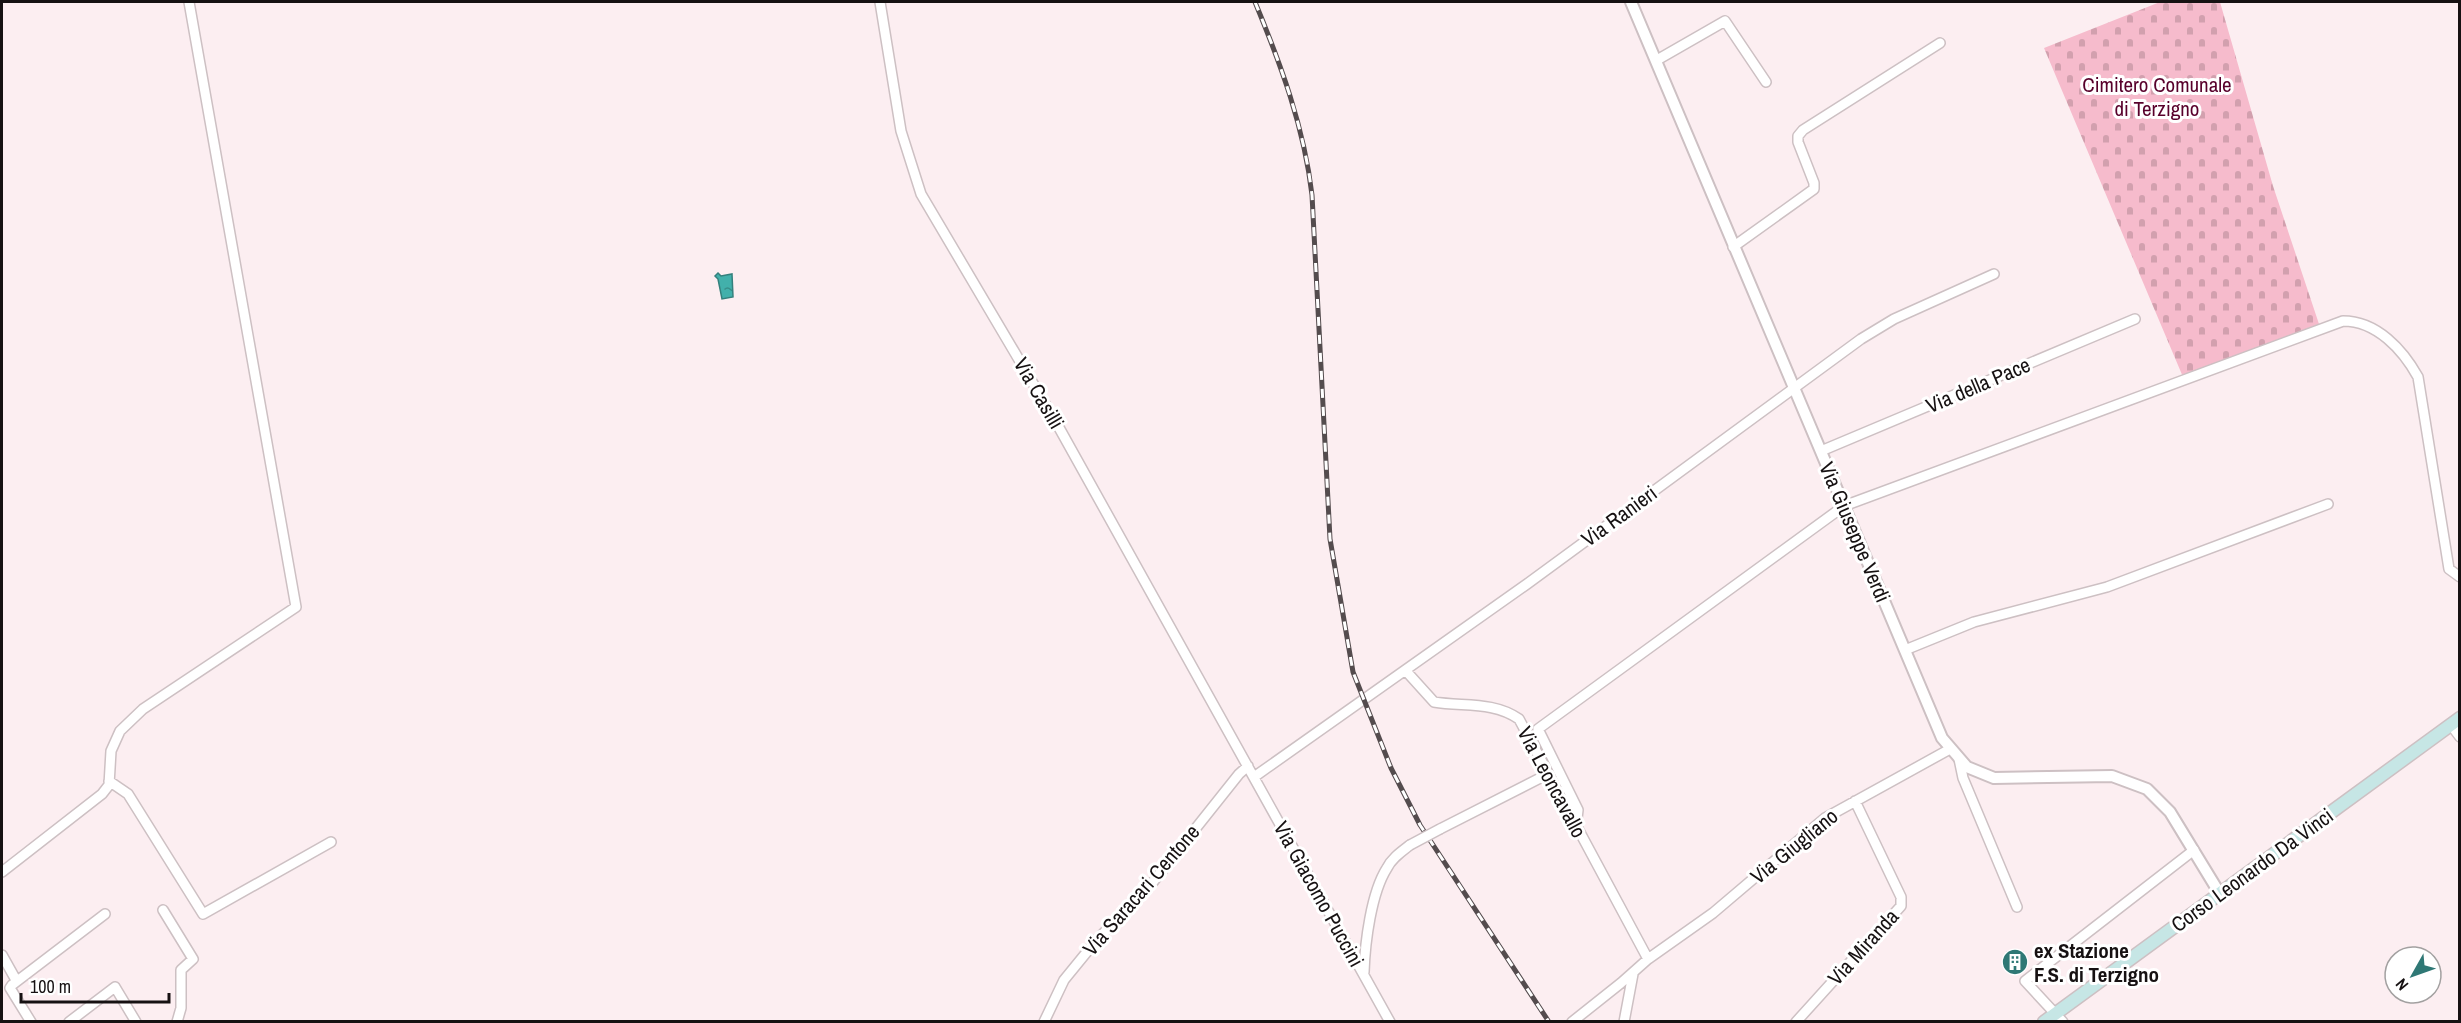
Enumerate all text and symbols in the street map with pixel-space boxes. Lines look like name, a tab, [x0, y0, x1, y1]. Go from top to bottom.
park label: Cimitero Comunale di Terzigno	[2082, 70, 2232, 123]
street label: Via della Pace	[1921, 350, 2035, 420]
street label: Via Casilli	[1007, 352, 1071, 434]
street label: Via Giuseppe Verdi	[1812, 457, 1898, 607]
street label: Via Ranieri	[1575, 479, 1663, 553]
street label: Via Leoncavallo	[1511, 721, 1593, 843]
street label: Corso Leonardo Da Vinci	[2165, 801, 2339, 939]
street label: Via Giugliano	[1744, 802, 1844, 890]
street label: Via Giacomo Puccini	[1267, 816, 1371, 972]
street label: Via Saracari Centone	[1076, 818, 1206, 962]
street label: Via Miranda	[1821, 902, 1905, 991]
place label: ex Stazione F.S. di Terzigno	[2034, 936, 2159, 989]
north arrow	[2383, 945, 2443, 1005]
building icon: ex Stazione F.S. di Terzigno	[2000, 947, 2030, 977]
scale bar	[21, 966, 170, 1004]
text: 100 m	[30, 974, 71, 999]
text: N	[2390, 974, 2413, 995]

